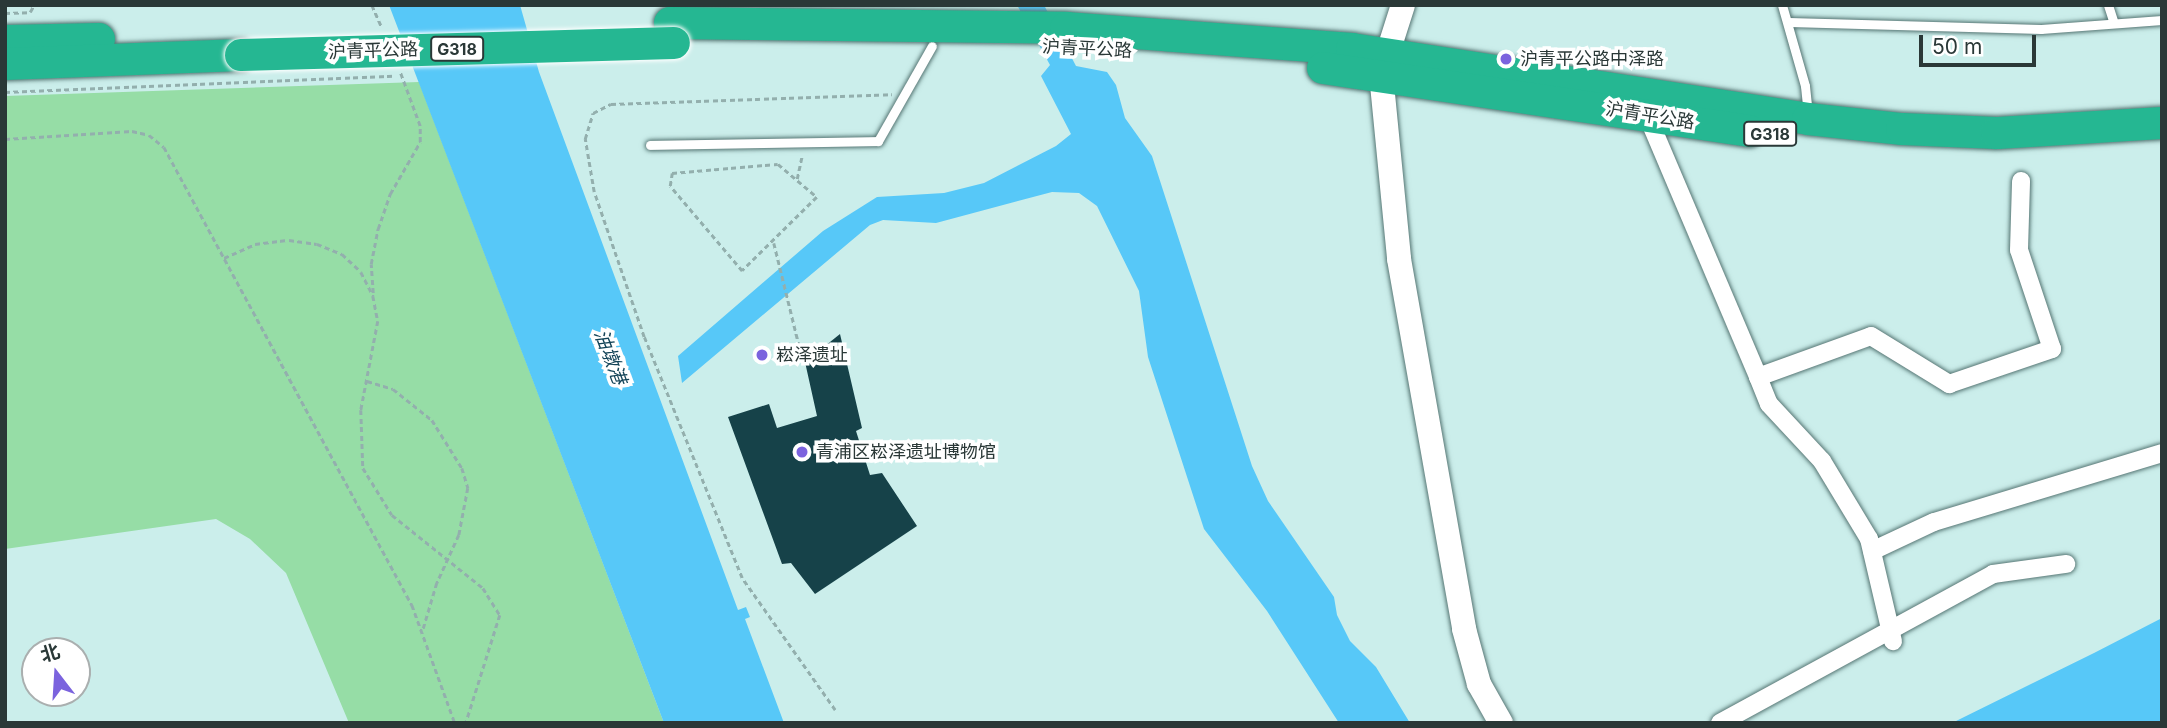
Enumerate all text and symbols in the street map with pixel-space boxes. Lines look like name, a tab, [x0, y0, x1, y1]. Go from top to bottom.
scale bar	[1922, 21, 2039, 65]
text: 50 m	[1932, 34, 1982, 59]
road number: G318	[429, 36, 485, 61]
street label: 沪青平公路	[1041, 36, 1133, 62]
street label: 沪青平公路	[328, 39, 418, 63]
place label: 沪青平公路中泽路	[1520, 48, 1664, 70]
marker: 沪青平公路中泽路	[1498, 51, 1514, 67]
street label: 沪青平公路	[1604, 98, 1696, 134]
road number: G318	[1742, 122, 1798, 146]
water label: 油墩港	[589, 326, 631, 388]
place label: 崧泽遗址	[776, 344, 848, 366]
marker: 崧泽遗址	[754, 347, 770, 363]
place label: 青浦区崧泽遗址博物馆	[816, 441, 996, 463]
marker: 青浦区崧泽遗址博物馆	[794, 444, 810, 460]
north arrow	[21, 637, 91, 707]
text: 北	[38, 640, 63, 667]

